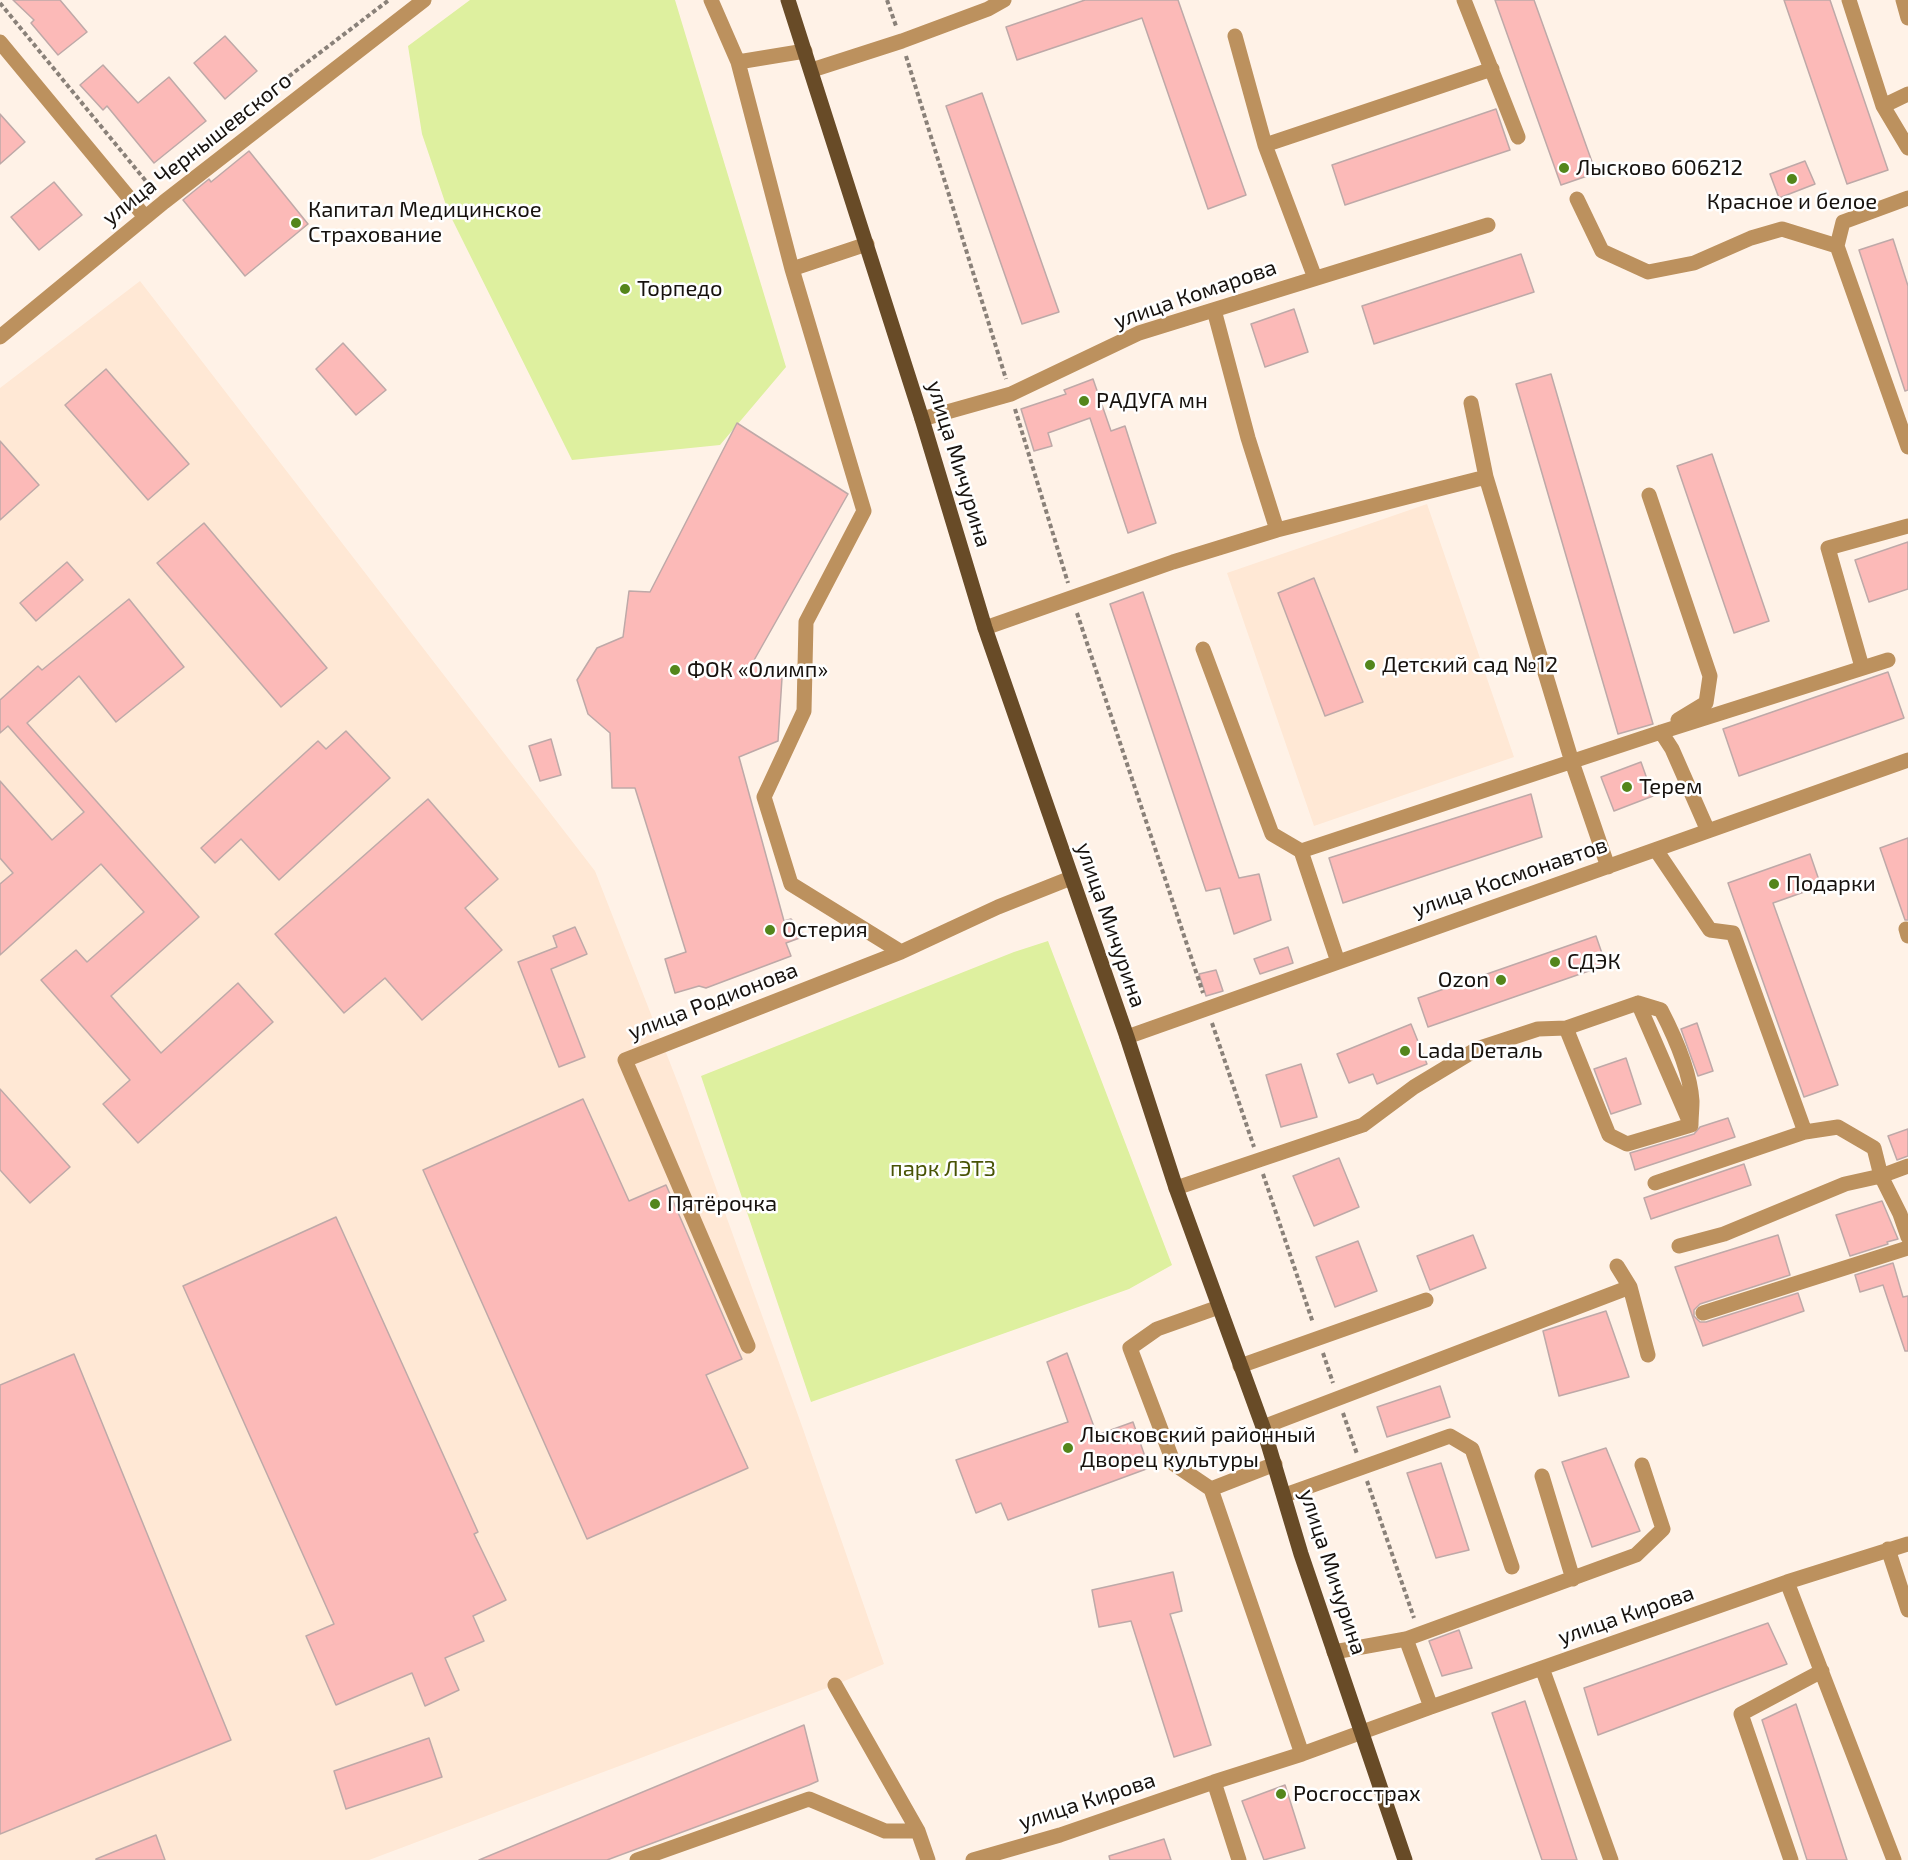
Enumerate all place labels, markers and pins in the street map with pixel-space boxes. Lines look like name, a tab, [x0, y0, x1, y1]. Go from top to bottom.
place label: Лысково 606212	[1576, 155, 1743, 181]
marker: Лысково 606212	[1557, 161, 1571, 175]
marker: Красное и белое	[1785, 172, 1799, 186]
place label: Красное и белое	[1707, 189, 1877, 215]
place label: Капитал Медицинское Страхование	[308, 197, 542, 248]
marker: Капитал Медицинское Страхование	[289, 216, 303, 230]
place label: Торпедо	[637, 276, 722, 302]
marker: Торпедо	[618, 282, 632, 296]
place label: РАДУГА мн	[1096, 388, 1208, 414]
marker: РАДУГА мн	[1077, 394, 1091, 408]
place label: Детский сад №12	[1382, 652, 1558, 678]
place label: ФОК «Олимп»	[687, 657, 828, 683]
marker: Детский сад №12	[1363, 658, 1377, 672]
marker: ФОК «Олимп»	[668, 663, 682, 677]
place label: Терем	[1639, 774, 1702, 800]
marker: Терем	[1620, 780, 1634, 794]
place label: Подарки	[1786, 871, 1876, 897]
marker: Подарки	[1767, 877, 1781, 891]
place label: Остерия	[782, 917, 868, 943]
marker: Остерия	[763, 923, 777, 937]
place label: СДЭК	[1567, 949, 1621, 975]
marker: СДЭК	[1548, 955, 1562, 969]
place label: Ozon	[1438, 967, 1489, 993]
marker: Ozon	[1494, 973, 1508, 987]
place label: Lada Dеталь	[1417, 1038, 1543, 1064]
marker: Lada Dеталь	[1398, 1044, 1412, 1058]
place label: Пятёрочка	[667, 1191, 777, 1217]
marker: Пятёрочка	[648, 1197, 662, 1211]
place label: Лысковский районный Дворец культуры	[1080, 1422, 1316, 1474]
marker: Лысковский районный Дворец культуры	[1061, 1441, 1075, 1455]
place label: Росгосстрах	[1293, 1781, 1421, 1807]
marker: Росгосстрах	[1274, 1787, 1288, 1801]

